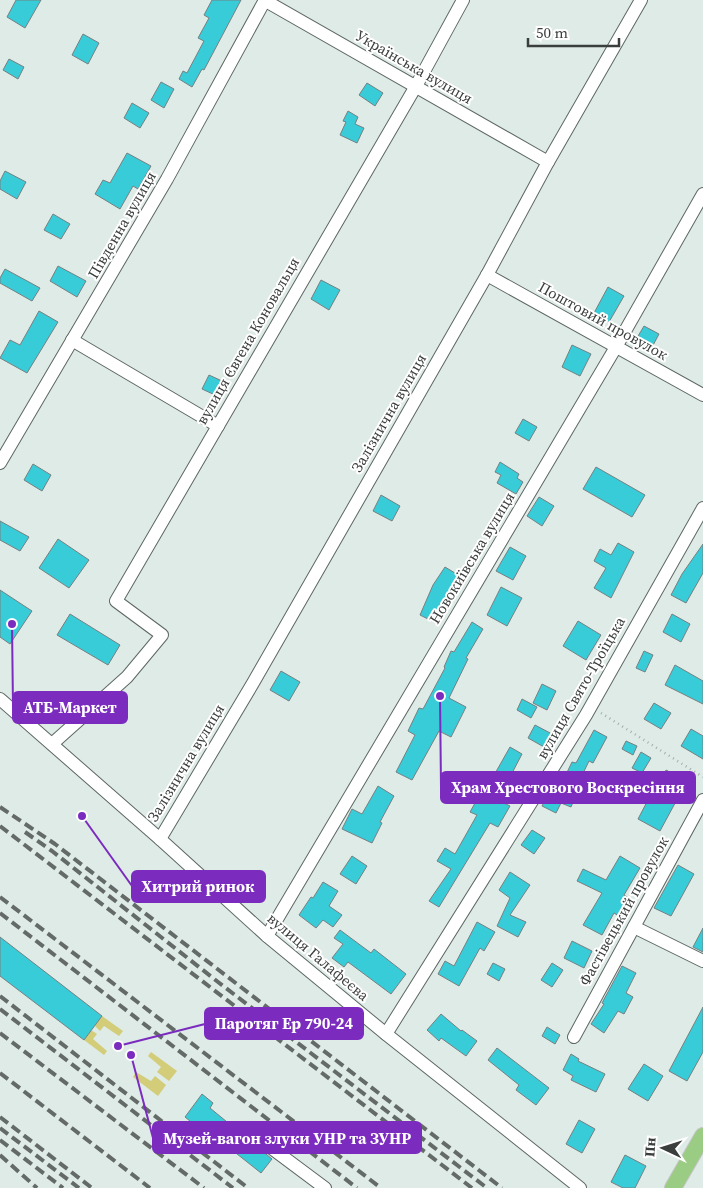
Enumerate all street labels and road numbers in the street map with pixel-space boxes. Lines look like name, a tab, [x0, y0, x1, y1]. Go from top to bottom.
street label: Українська вулиця	[352, 25, 477, 109]
street label: Південна вулиця	[82, 167, 161, 282]
street label: вулиця Євгена Коновальця	[191, 253, 304, 428]
street label: Поштовий провулок	[535, 276, 672, 365]
street label: Залізнична вулиця	[346, 350, 431, 476]
street label: Новокиївська вулиця	[424, 488, 519, 628]
street label: вулиця Свято-Троїцька	[531, 612, 630, 763]
street label: Залізнична вулиця	[142, 700, 229, 826]
street label: Фастівецький провулок	[574, 832, 674, 989]
street label: вулиця Галафеєва	[263, 908, 374, 1006]

